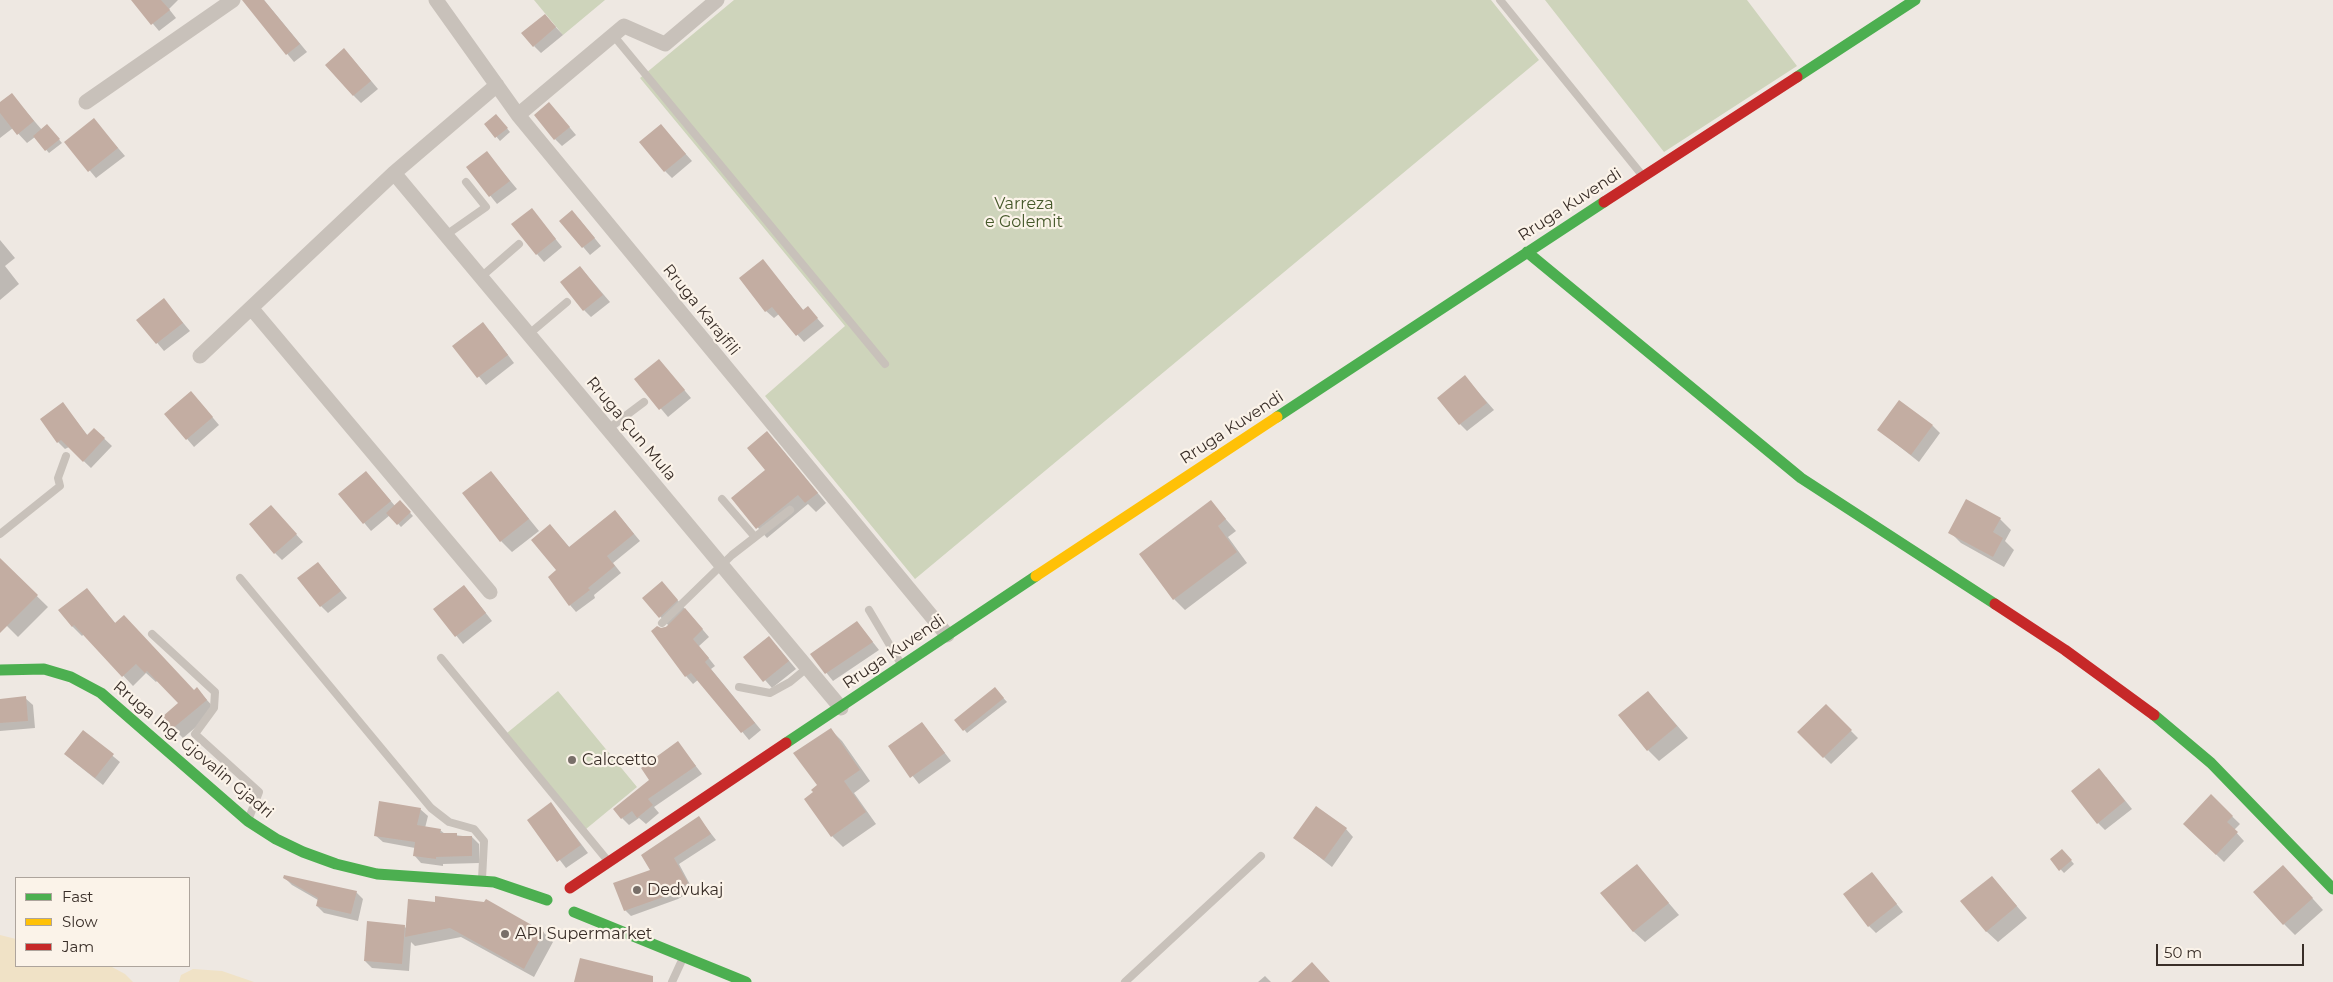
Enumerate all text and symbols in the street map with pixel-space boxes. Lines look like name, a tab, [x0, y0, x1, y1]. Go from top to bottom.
street label: Rruga Kuvendi	[1515, 164, 1625, 246]
park label: Varreza e Golemit	[985, 194, 1063, 232]
street label: Rruga Karajfili	[658, 260, 744, 360]
street label: Rruga Çun Mula	[582, 373, 680, 485]
street label: Rruga Kuvendi	[1177, 387, 1287, 469]
street label: Rruga Kuvendi	[839, 611, 949, 693]
street label: Rruga Ing. Gjovalin Gjadri	[109, 677, 277, 823]
place label: Calccetto	[582, 750, 657, 770]
marker: Calccetto	[566, 754, 578, 766]
legend	[15, 877, 190, 967]
place label: Dedvukaj	[647, 880, 723, 900]
marker: Dedvukaj	[631, 884, 643, 896]
text: Fast	[62, 887, 93, 906]
text: Slow	[62, 912, 98, 931]
place label: API Supermarket	[515, 924, 652, 944]
marker: API Supermarket	[499, 928, 511, 940]
scale bar	[2158, 934, 2306, 966]
text: Jam	[62, 937, 94, 956]
text: 50 m	[2164, 943, 2202, 962]

